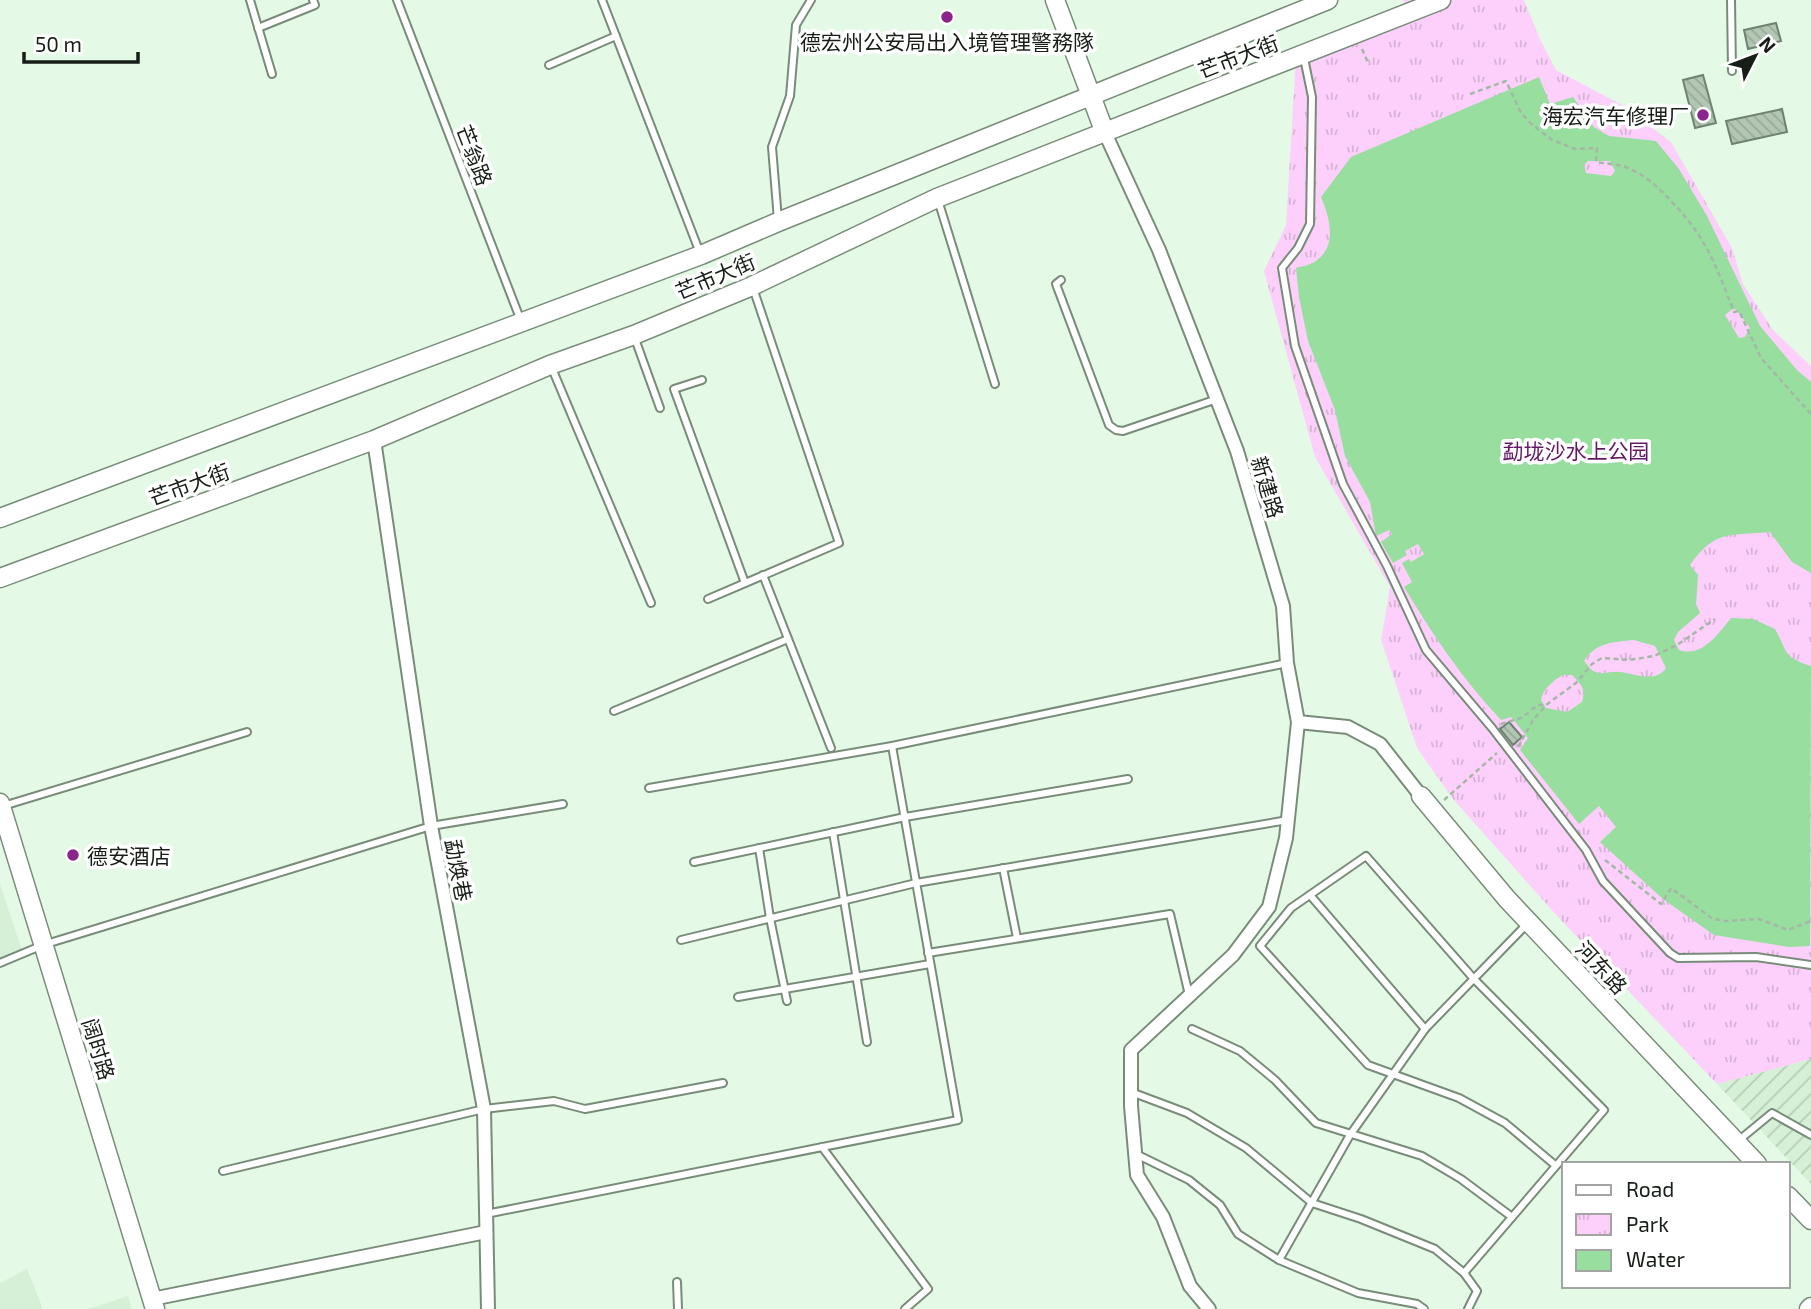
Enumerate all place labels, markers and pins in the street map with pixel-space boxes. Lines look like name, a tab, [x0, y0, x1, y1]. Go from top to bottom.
marker: 德宏州公安局出入境管理警務隊	[939, 9, 955, 25]
place label: 德宏州公安局出入境管理警務隊	[800, 29, 1094, 54]
place label: 海宏汽车修理厂	[1542, 103, 1689, 128]
marker: 海宏汽车修理厂	[1695, 107, 1711, 123]
place label: 德安酒店	[87, 843, 171, 868]
marker: 德安酒店	[65, 847, 81, 863]

